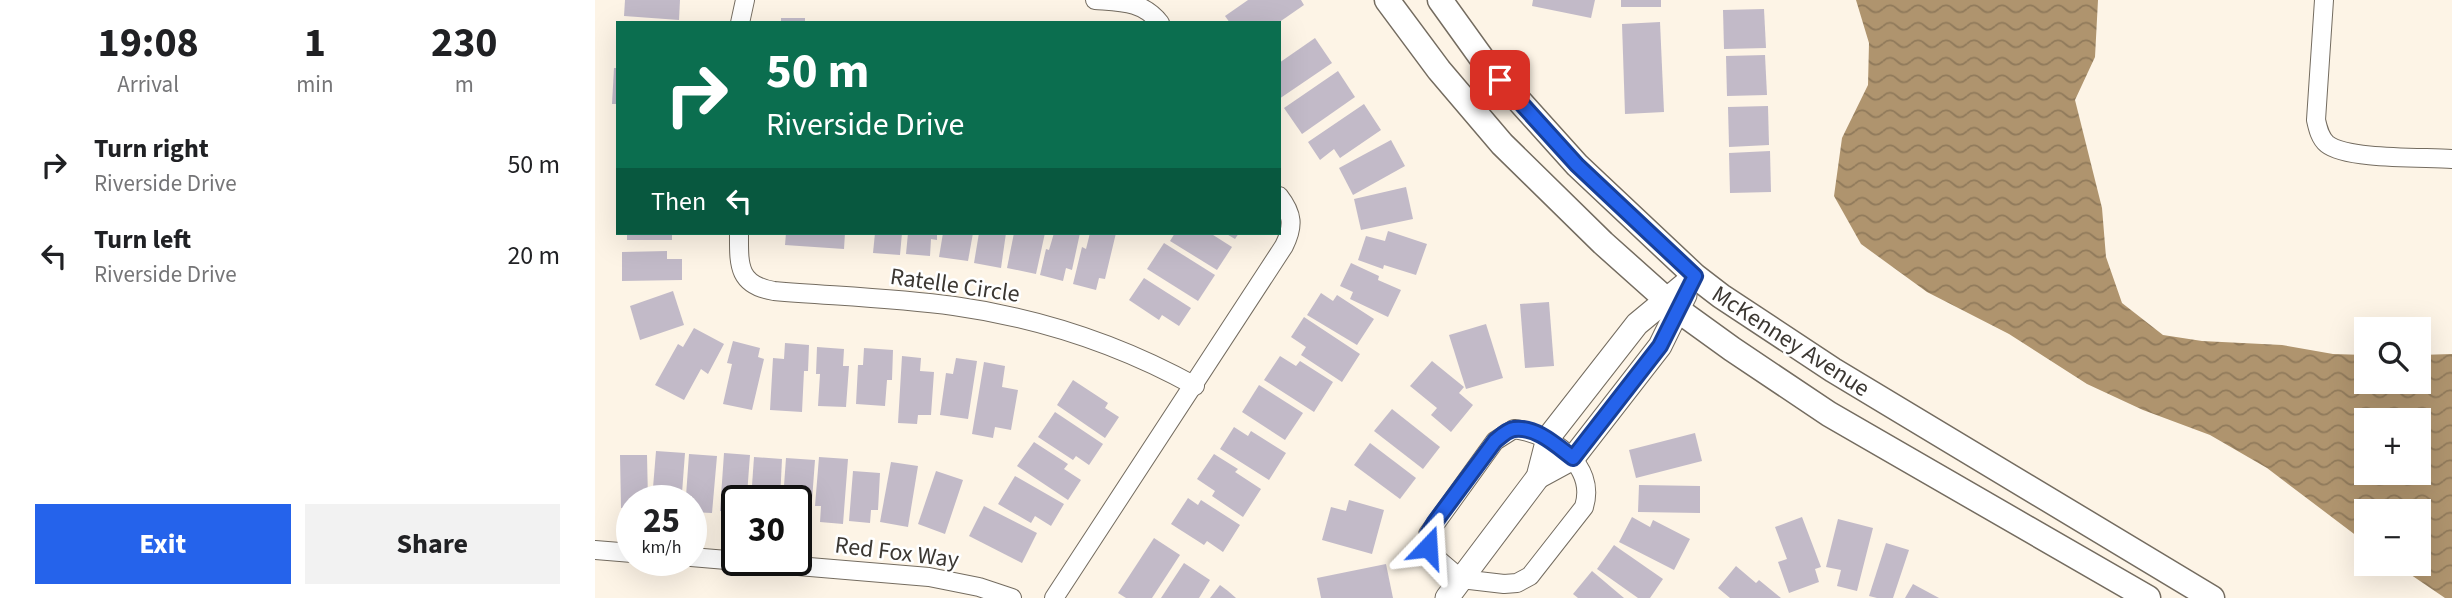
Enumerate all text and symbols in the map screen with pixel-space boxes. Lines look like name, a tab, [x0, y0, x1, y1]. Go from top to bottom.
text: 19:08	[97, 13, 199, 73]
text: 1	[304, 13, 326, 73]
text: 230	[431, 13, 498, 73]
text: 50 m	[766, 37, 870, 107]
icon: right	[651, 49, 742, 140]
pin	[1470, 50, 1530, 110]
icon: arrive	[1481, 61, 1519, 99]
text: Arrival	[117, 68, 179, 101]
text: min	[296, 68, 334, 101]
text: m	[455, 68, 474, 101]
text: Riverside Drive	[766, 102, 964, 148]
text: Turn right	[94, 130, 209, 167]
icon: right	[35, 146, 73, 184]
text: 50 m	[507, 146, 560, 183]
text: Riverside Drive	[94, 167, 237, 200]
icon: left	[720, 182, 758, 220]
text: Then	[651, 183, 706, 220]
text: Turn left	[94, 221, 191, 258]
icon: left	[35, 237, 73, 275]
text: 20 m	[507, 237, 560, 274]
text: Riverside Drive	[94, 258, 237, 291]
street label: Ratelle Circle	[888, 259, 1022, 312]
street label: McKenney Avenue	[1705, 277, 1877, 406]
map controls	[2354, 317, 2431, 576]
button: search	[2354, 317, 2431, 394]
button: +	[2354, 408, 2431, 485]
speed limit sign: 30	[721, 485, 812, 576]
text: 25	[643, 496, 680, 546]
button: −	[2354, 499, 2431, 576]
button: Exit	[35, 504, 291, 584]
button: Share	[305, 504, 560, 584]
position arrow	[1391, 510, 1465, 584]
street label: Red Fox Way	[833, 528, 961, 577]
text: km/h	[642, 535, 681, 560]

